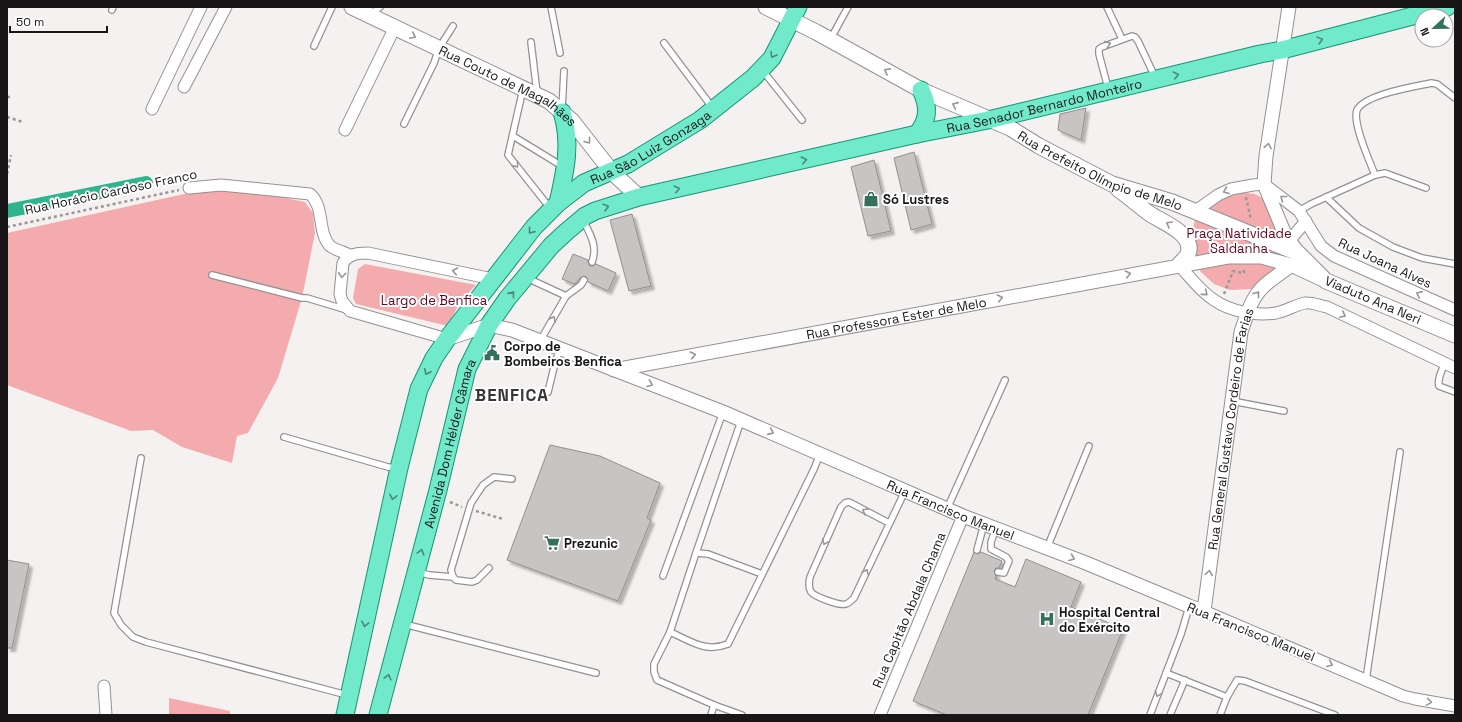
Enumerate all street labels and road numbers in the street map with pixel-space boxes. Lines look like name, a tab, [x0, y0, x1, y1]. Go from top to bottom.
street label: Rua Couto de Magalhães	[436, 41, 581, 129]
street label: Rua Senador Bernardo Monteiro	[945, 74, 1144, 137]
street label: Rua São Luiz Gonzaga	[587, 106, 715, 188]
street label: Rua Prefeito Olímpio de Melo	[1015, 126, 1185, 214]
street label: Rua Horácio Cardoso Franco	[23, 165, 199, 219]
street label: Rua Joana Alves	[1336, 234, 1435, 292]
street label: Viaduto Ana Neri	[1322, 272, 1424, 328]
street label: Rua Professora Ester de Melo	[805, 293, 988, 343]
street label: Rua General Gustavo Cordeiro de Farias	[1204, 305, 1257, 551]
street label: Avenida Dom Hélder Câmara	[420, 355, 480, 530]
street label: Rua Francisco Manuel	[884, 476, 1017, 543]
street label: Rua Capitão Abdala Chama	[868, 529, 950, 690]
street label: Rua Francisco Manuel	[1185, 599, 1317, 665]

